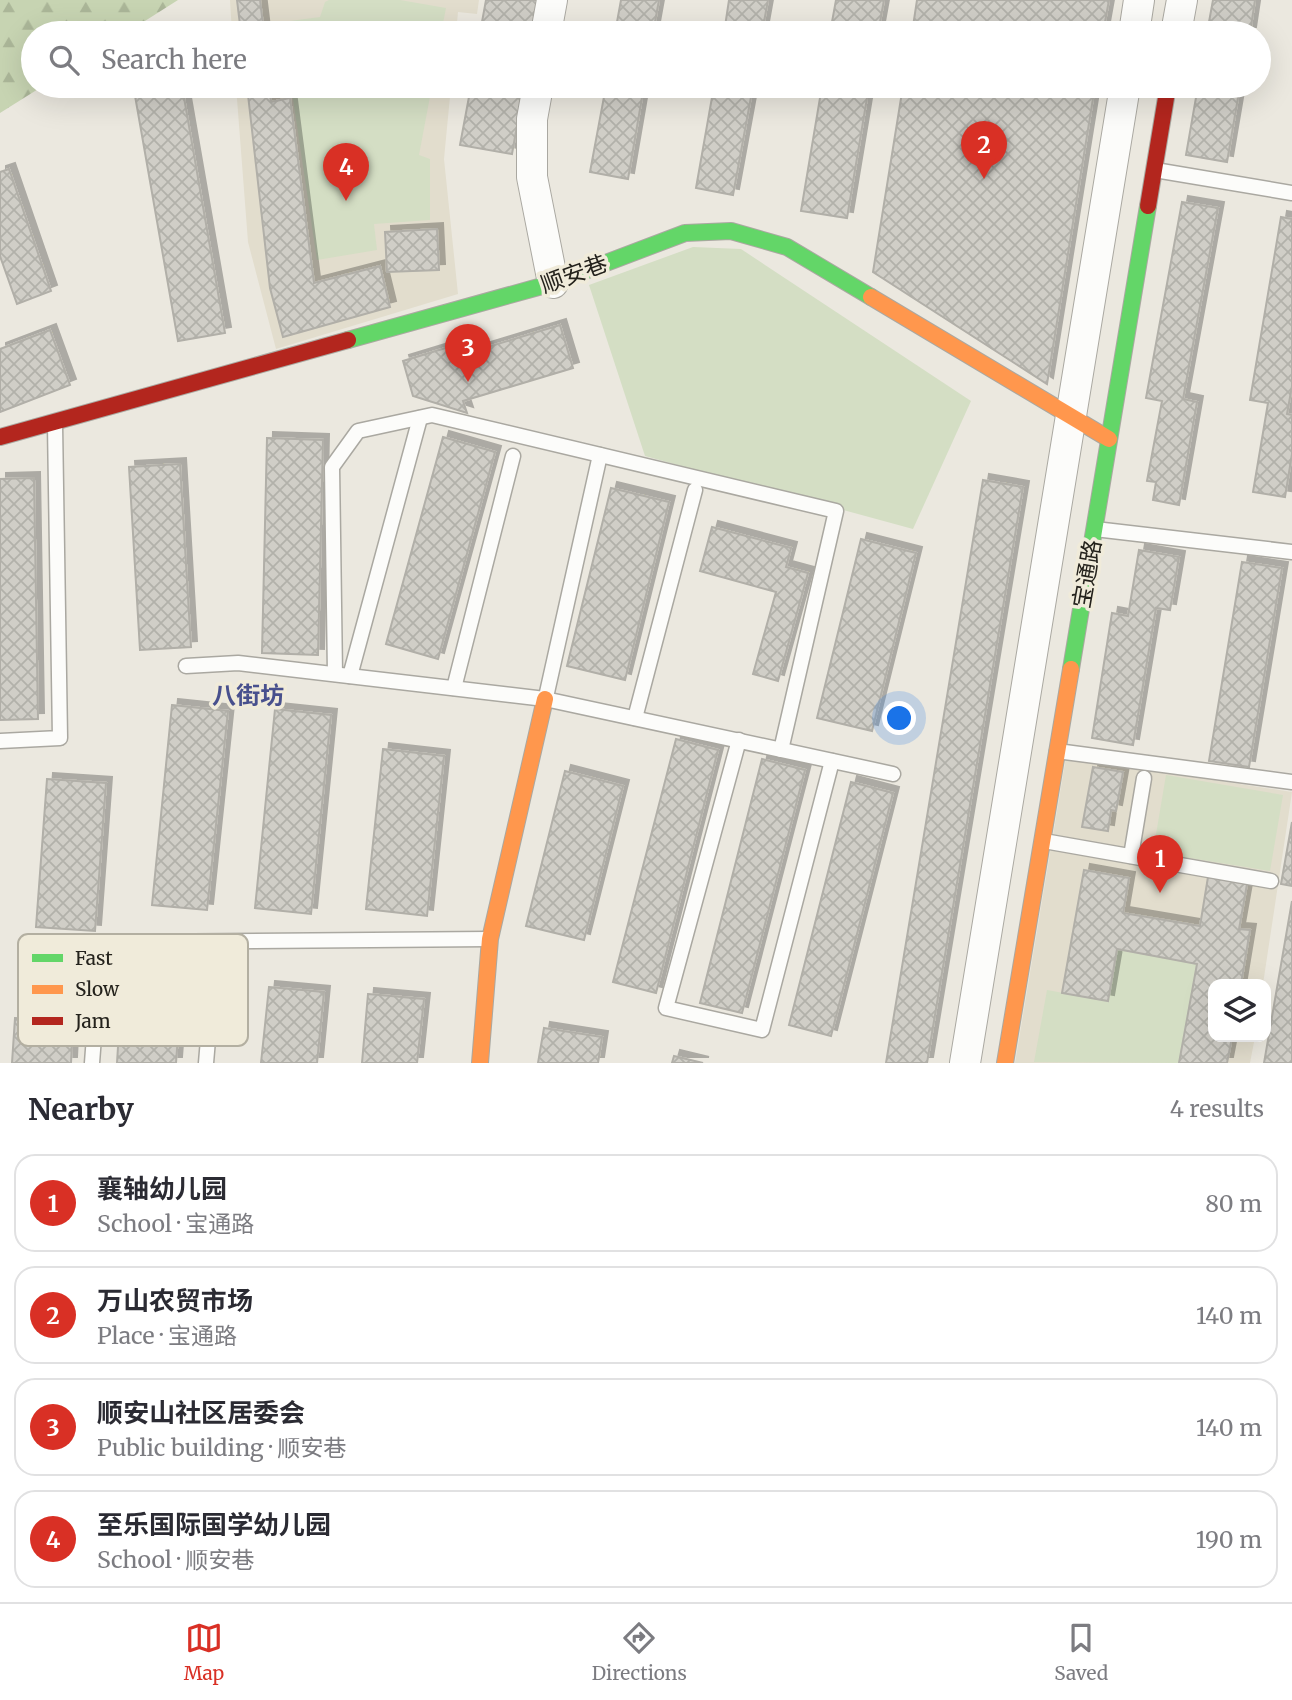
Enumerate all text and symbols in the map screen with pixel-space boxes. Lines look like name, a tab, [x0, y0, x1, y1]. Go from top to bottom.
search box	[21, 21, 1271, 98]
icon: search	[45, 41, 83, 79]
text: Search here	[101, 43, 247, 76]
pin: 2	[961, 121, 1007, 179]
pin: 4	[323, 143, 369, 201]
street label: 顺安巷	[536, 248, 611, 299]
pin: 3	[445, 324, 491, 382]
street label: 宝通路	[1066, 537, 1107, 610]
district label: 八街坊	[212, 680, 284, 711]
your location	[882, 701, 916, 735]
pin: 1	[1137, 835, 1183, 893]
legend	[18, 934, 248, 1046]
text: Fast	[75, 946, 113, 970]
text: Slow	[75, 977, 120, 1001]
map controls	[1208, 979, 1271, 1042]
button: layers	[1208, 979, 1271, 1042]
text: Jam	[74, 1009, 111, 1033]
text: Nearby	[28, 1090, 134, 1128]
text: 4 results	[1170, 1094, 1264, 1123]
text: 襄轴幼儿园	[97, 1172, 227, 1205]
text: 1	[48, 1189, 58, 1218]
text: 80 m	[1205, 1189, 1262, 1218]
text: School · 宝通路	[97, 1209, 254, 1238]
text: 万山农贸市场	[97, 1284, 253, 1317]
text: 2	[46, 1301, 60, 1330]
text: 140 m	[1196, 1301, 1262, 1330]
text: Place · 宝通路	[97, 1321, 237, 1350]
text: 顺安山社区居委会	[97, 1396, 305, 1429]
text: 3	[46, 1413, 60, 1442]
text: 140 m	[1196, 1413, 1262, 1442]
text: Public building · 顺安巷	[97, 1433, 346, 1462]
text: 至乐国际国学幼儿园	[97, 1508, 331, 1541]
text: 4	[46, 1525, 60, 1554]
text: 190 m	[1196, 1525, 1262, 1554]
text: School · 顺安巷	[97, 1545, 254, 1574]
tab: Map	[184, 1619, 224, 1685]
tab: Directions	[592, 1619, 687, 1685]
tab: Saved	[1054, 1619, 1108, 1685]

